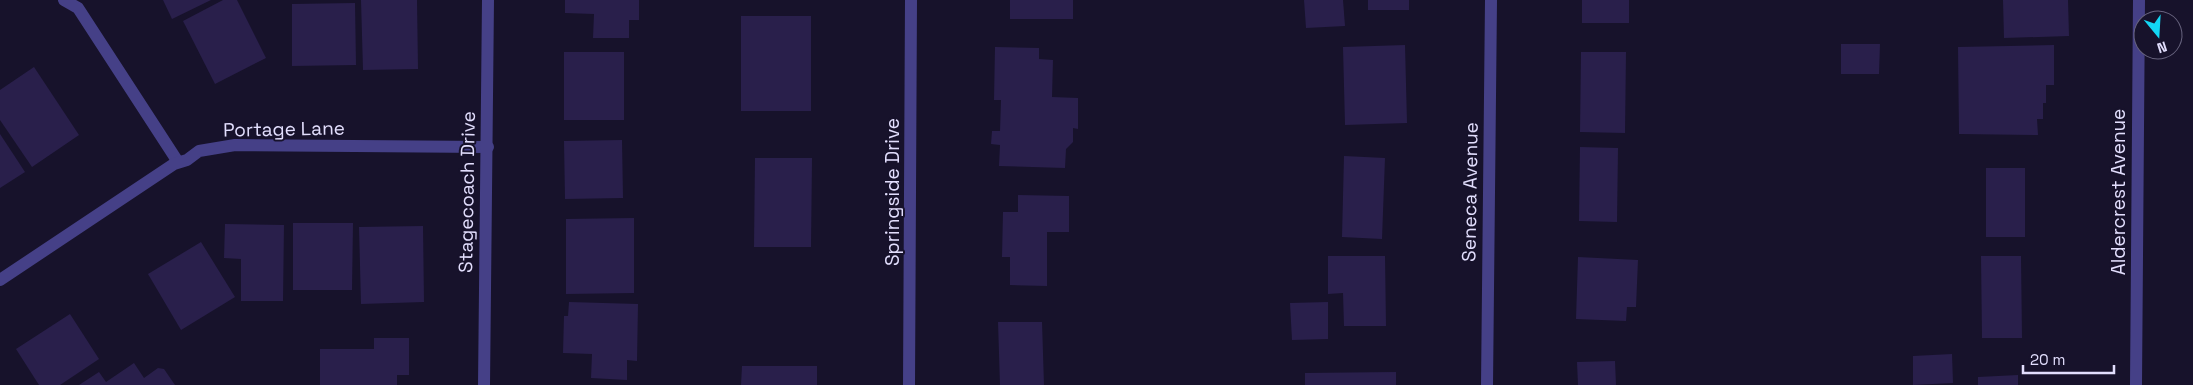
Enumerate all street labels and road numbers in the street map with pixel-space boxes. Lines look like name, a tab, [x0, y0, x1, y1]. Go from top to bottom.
street label: Aldercrest Avenue	[2106, 109, 2131, 275]
street label: Stagecoach Drive	[453, 111, 481, 273]
street label: Portage Lane	[223, 115, 345, 143]
street label: Springside Drive	[880, 118, 905, 266]
street label: Seneca Avenue	[1456, 122, 1484, 262]

